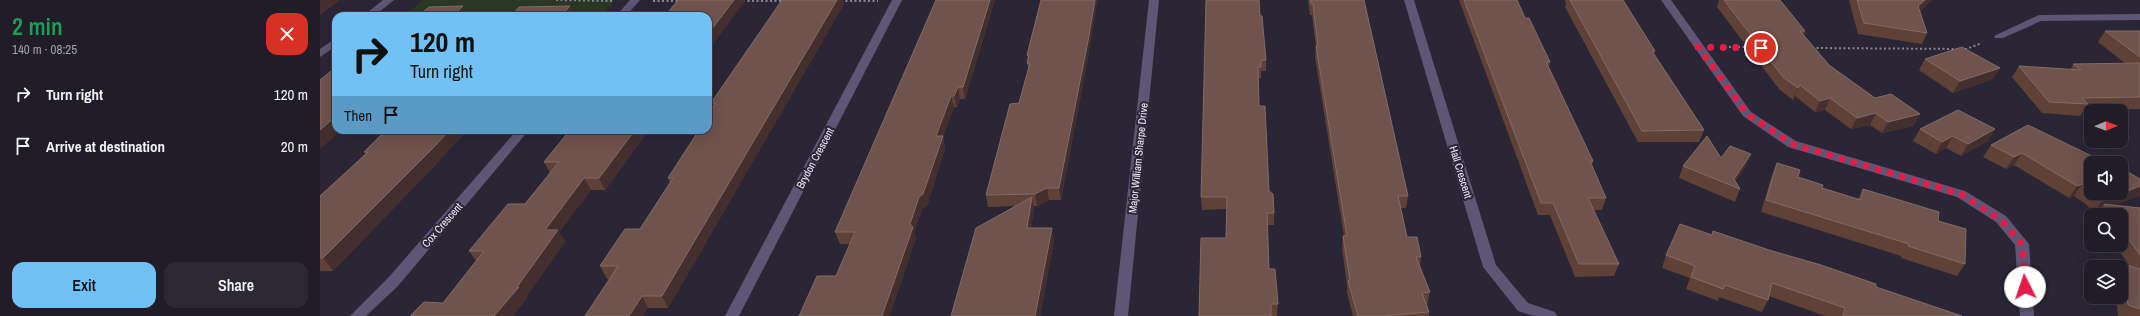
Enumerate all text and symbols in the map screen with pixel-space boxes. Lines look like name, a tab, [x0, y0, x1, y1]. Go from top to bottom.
text: 2 min	[12, 10, 63, 42]
button: close	[266, 13, 308, 55]
text: 120 m	[410, 23, 475, 61]
icon: right	[344, 28, 396, 80]
pin	[1744, 31, 1778, 65]
icon: arrive	[1750, 37, 1772, 59]
text: 140 m · 08:25	[12, 41, 77, 58]
text: Turn right	[410, 59, 473, 84]
icon: right	[12, 83, 34, 105]
text: Turn right	[46, 84, 103, 105]
text: 120 m	[274, 84, 308, 105]
street label: Major William Sharpe Drive	[1125, 102, 1151, 214]
icon: arrive	[380, 104, 402, 126]
north arrow	[2084, 104, 2128, 148]
map controls	[2084, 104, 2128, 304]
text: Then	[344, 105, 372, 126]
street label: Brydon Crescent	[793, 125, 837, 191]
icon: arrive	[12, 135, 34, 157]
text: Arrive at destination	[46, 136, 165, 157]
text: 20 m	[281, 136, 308, 157]
street label: Hall Crescent	[1446, 144, 1476, 200]
button: sound	[2084, 156, 2128, 200]
street label: Cox Crescent	[419, 199, 466, 250]
button: search	[2084, 208, 2128, 252]
button: layers	[2084, 260, 2128, 304]
button: Exit	[12, 262, 156, 308]
button: Share	[164, 262, 308, 308]
position arrow	[2004, 266, 2046, 308]

